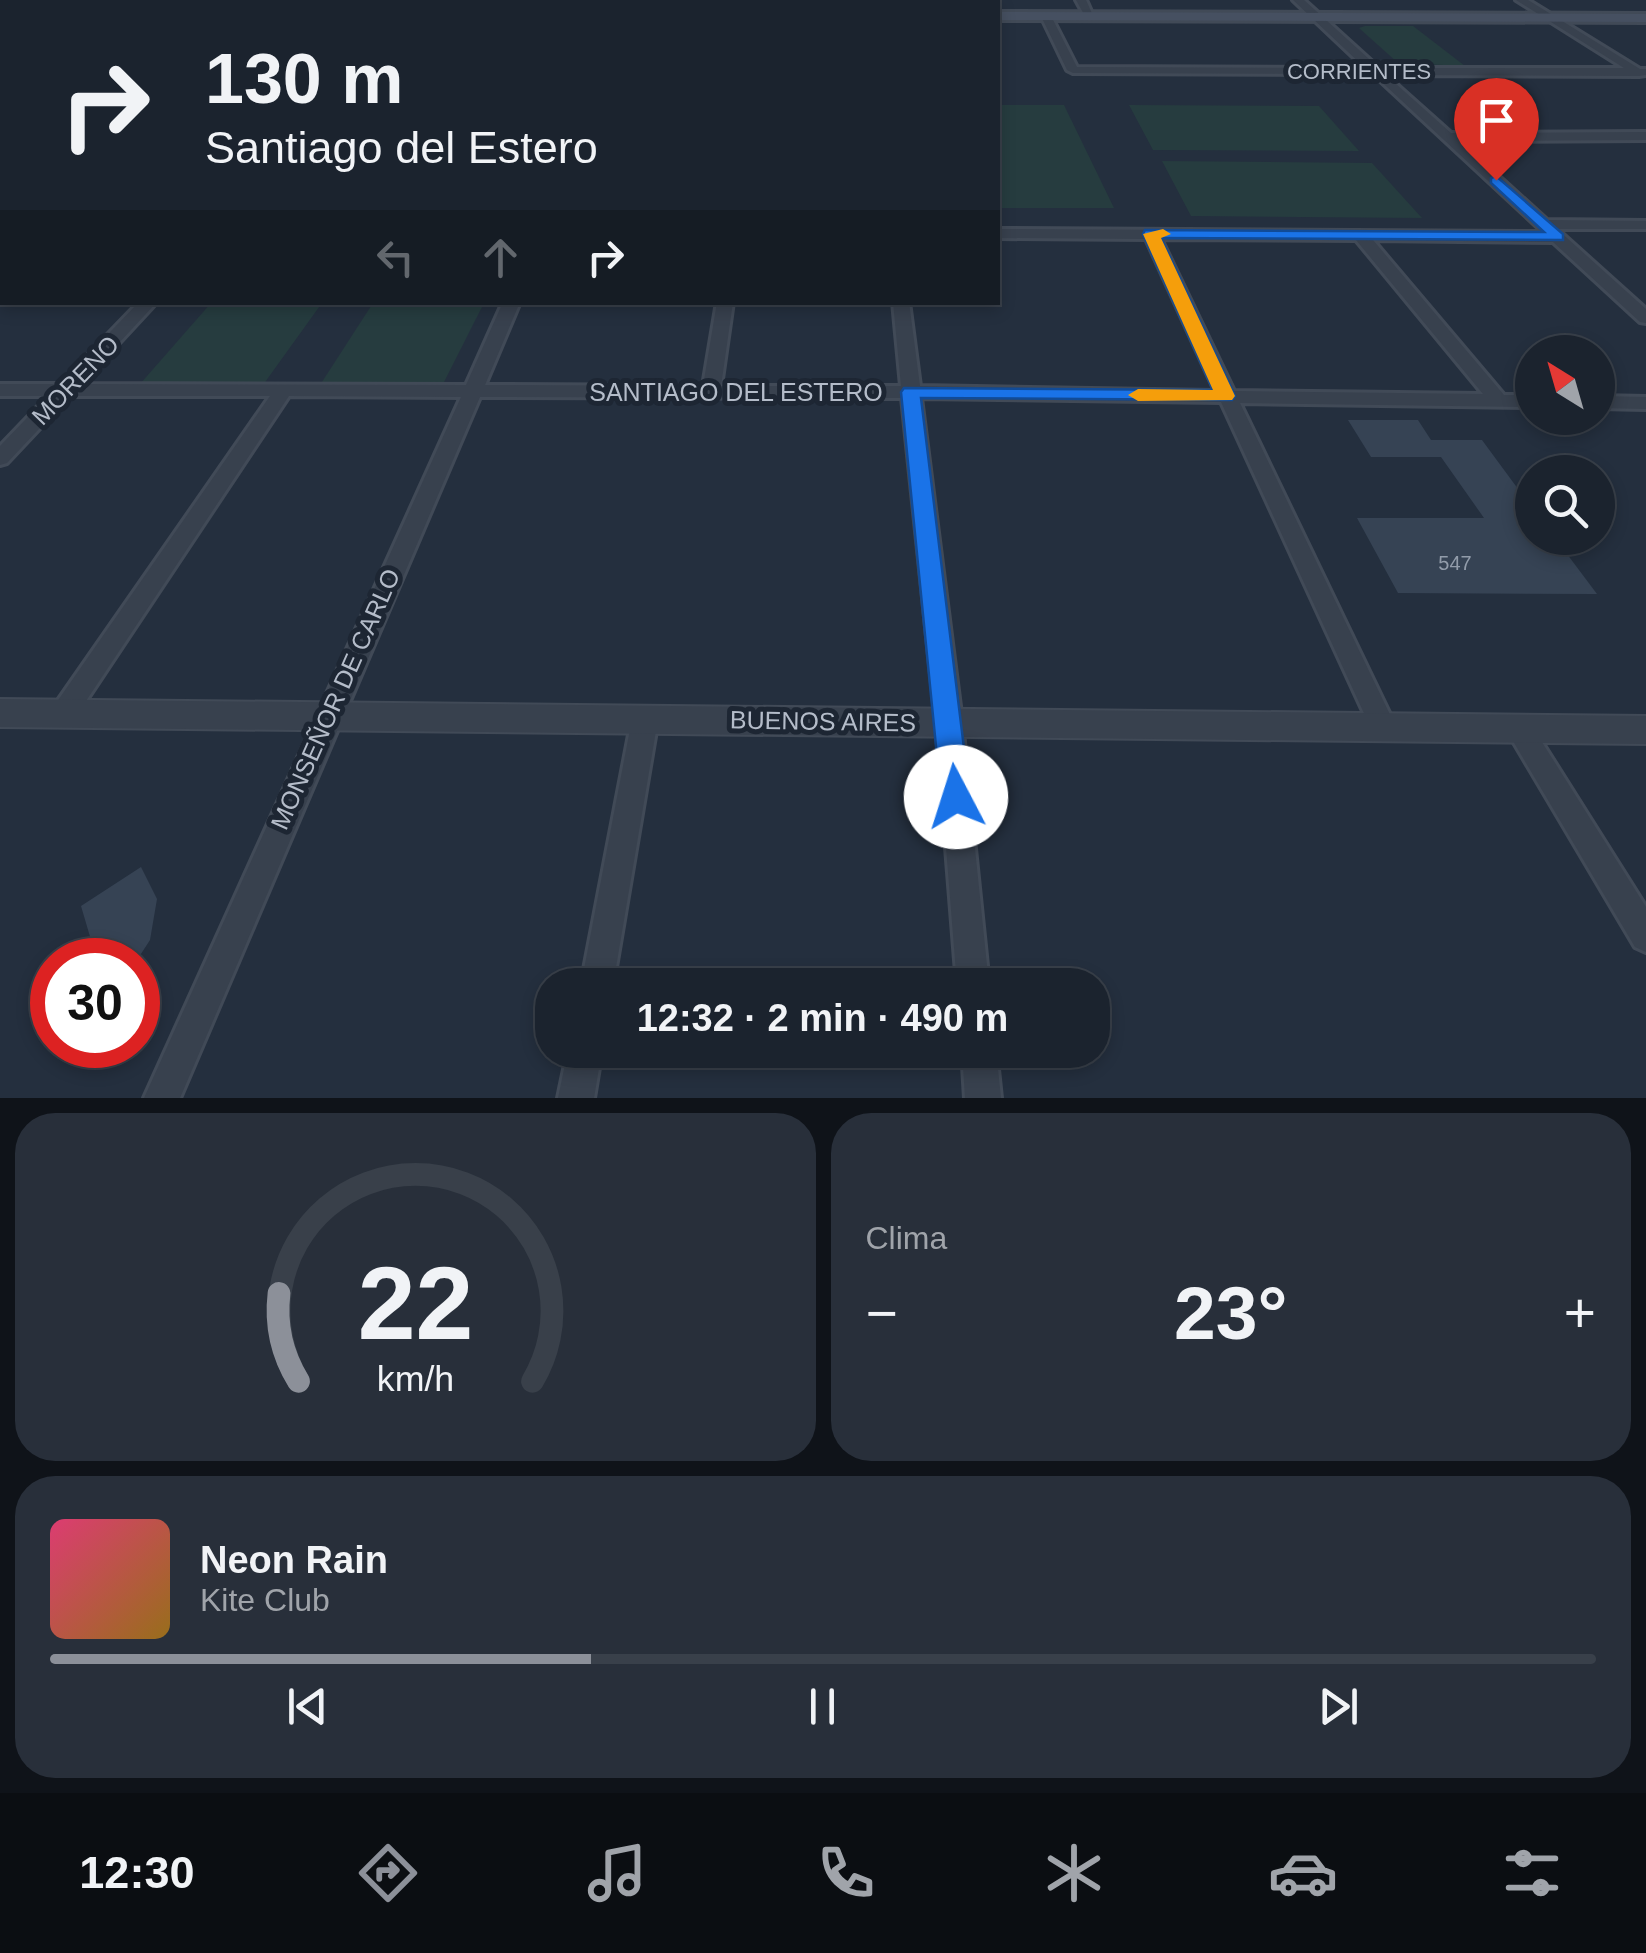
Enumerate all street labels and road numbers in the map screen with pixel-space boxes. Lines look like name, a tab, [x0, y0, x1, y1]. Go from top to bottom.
street label: CORRIENTES	[1287, 59, 1431, 84]
street label: MORENO	[26, 330, 124, 430]
street label: SANTIAGO DEL ESTERO	[589, 378, 883, 406]
street label: MONSEÑOR DE CARLO	[265, 565, 405, 833]
street label: BUENOS AIRES	[730, 705, 916, 737]

